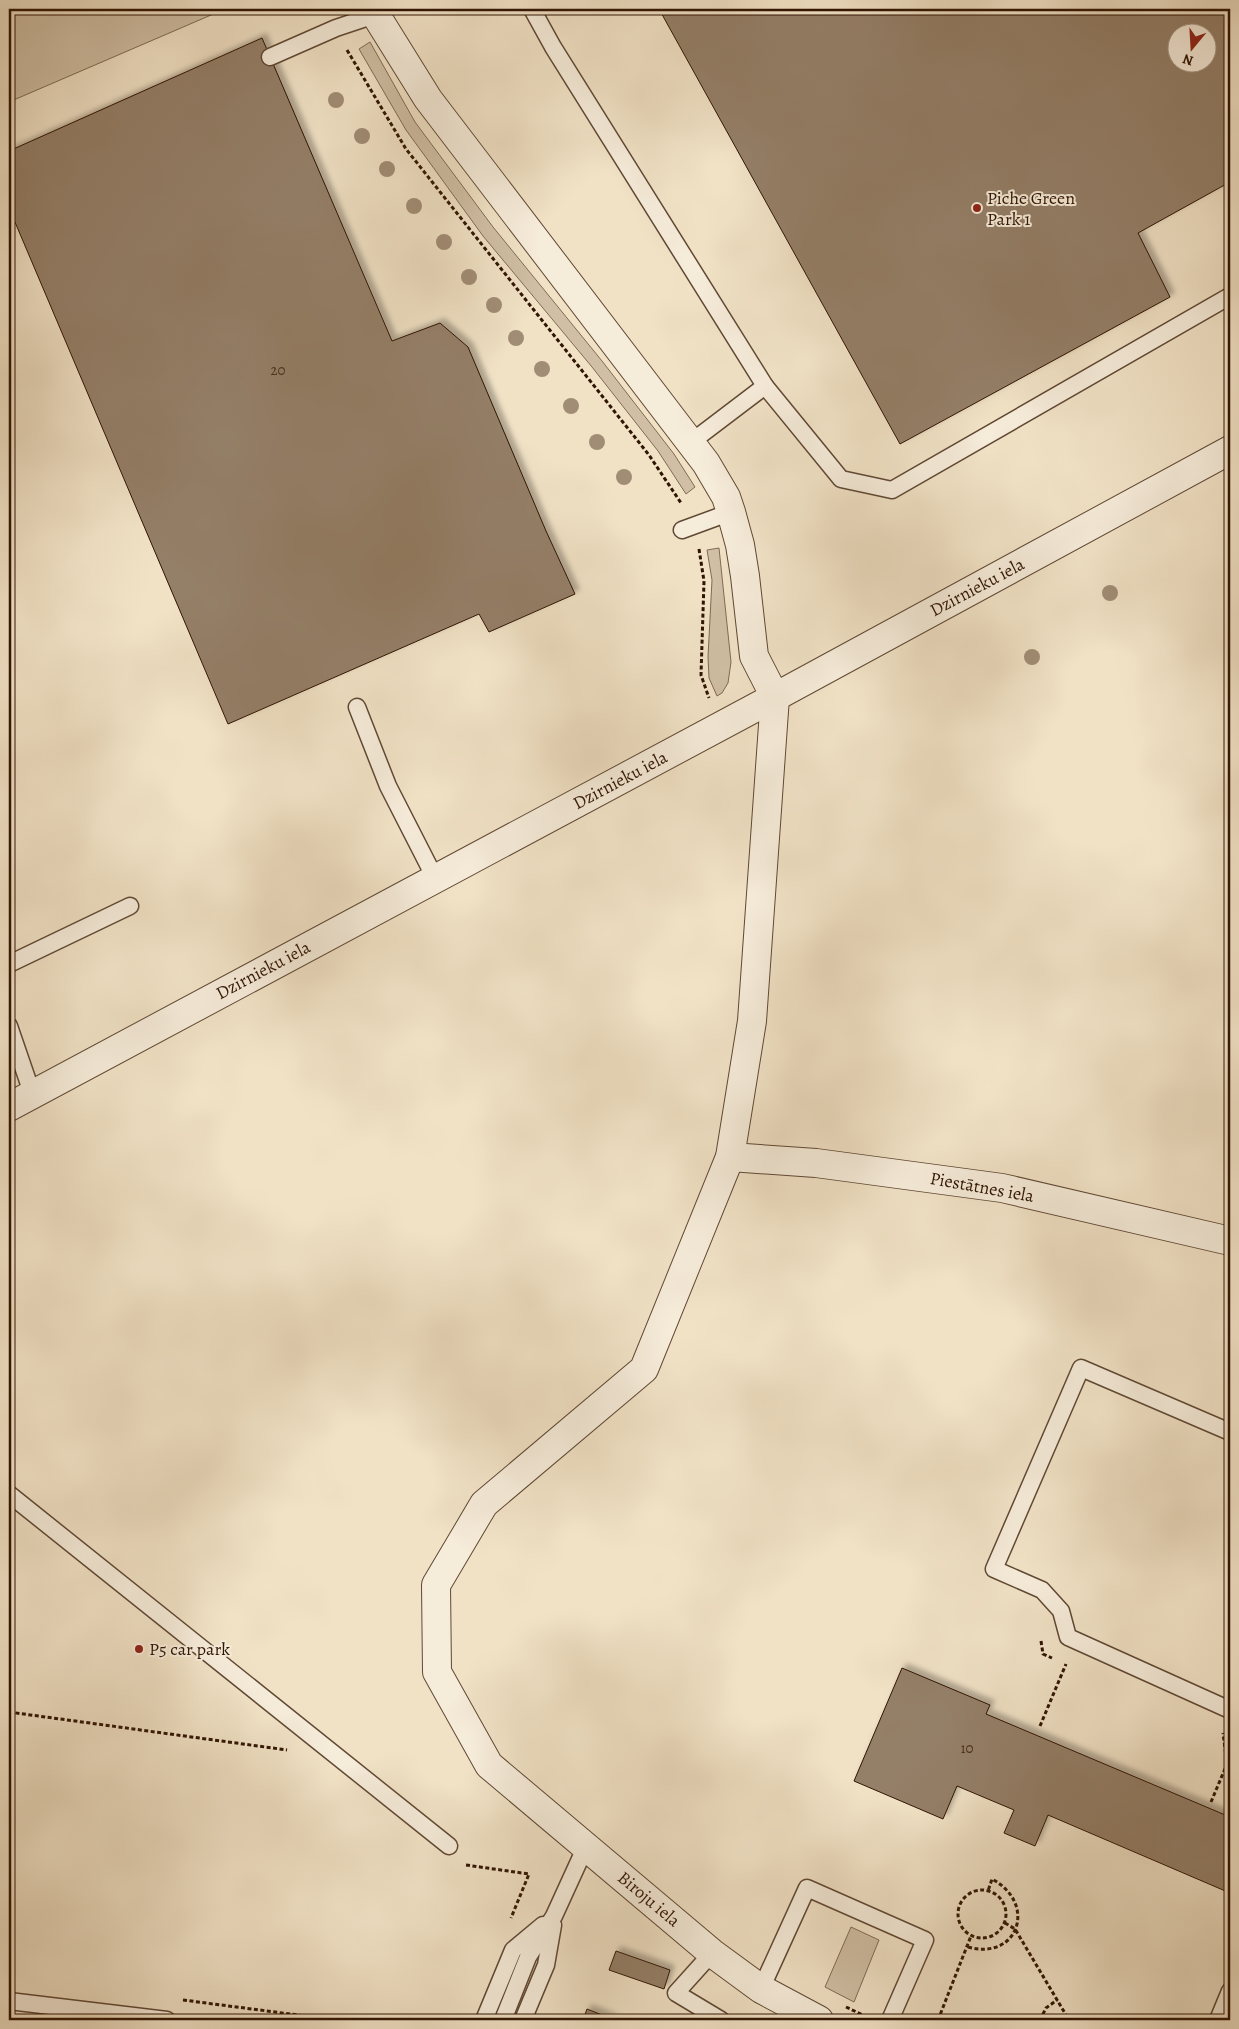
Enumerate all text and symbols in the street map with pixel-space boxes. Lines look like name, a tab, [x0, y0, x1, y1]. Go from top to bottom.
north arrow	[1166, 22, 1216, 72]
text: N	[1180, 49, 1196, 70]
place label: Piche Green Park 1	[987, 186, 1075, 231]
marker: Piche Green Park 1	[971, 202, 983, 214]
house number: 20	[270, 360, 286, 380]
street label: Dzirnieku iela	[925, 552, 1029, 622]
street label: Dzirnieku iela	[568, 745, 672, 815]
street label: Dzirnieku iela	[211, 935, 315, 1005]
street label: Piestātnes iela	[928, 1166, 1036, 1208]
place label: P5 car park	[149, 1637, 230, 1661]
marker: P5 car park	[133, 1643, 145, 1655]
house number: 10	[960, 1738, 974, 1758]
street label: Biroju iela	[613, 1866, 686, 1933]

